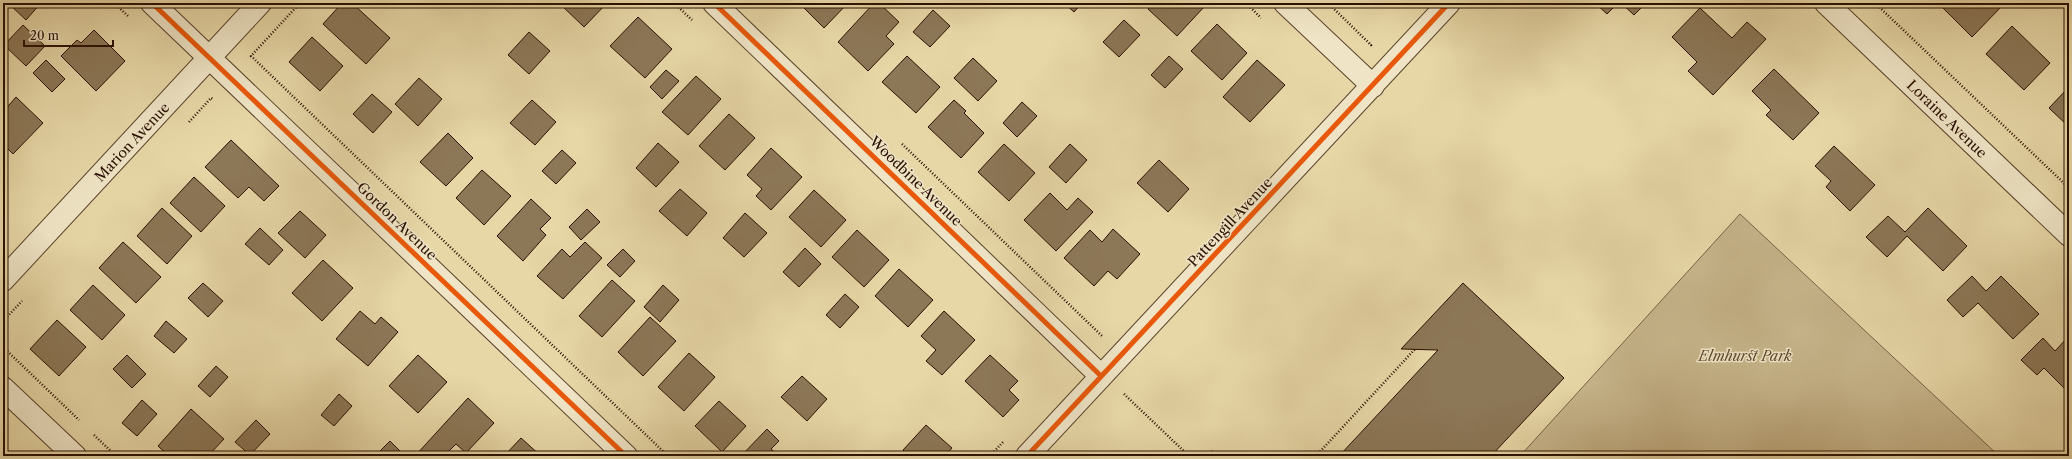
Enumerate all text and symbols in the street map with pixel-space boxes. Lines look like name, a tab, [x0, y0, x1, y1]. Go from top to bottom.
scale bar	[24, 22, 113, 48]
text: 20 m	[30, 28, 59, 43]
street label: Loraine Avenue	[1903, 76, 1991, 162]
street label: Marion Avenue	[91, 99, 173, 185]
street label: Woodbine Avenue	[865, 131, 966, 230]
street label: Pattengill Avenue	[1184, 173, 1276, 270]
street label: Gordon Avenue	[353, 178, 441, 264]
park label: Elmhurst Park	[1697, 347, 1792, 365]

